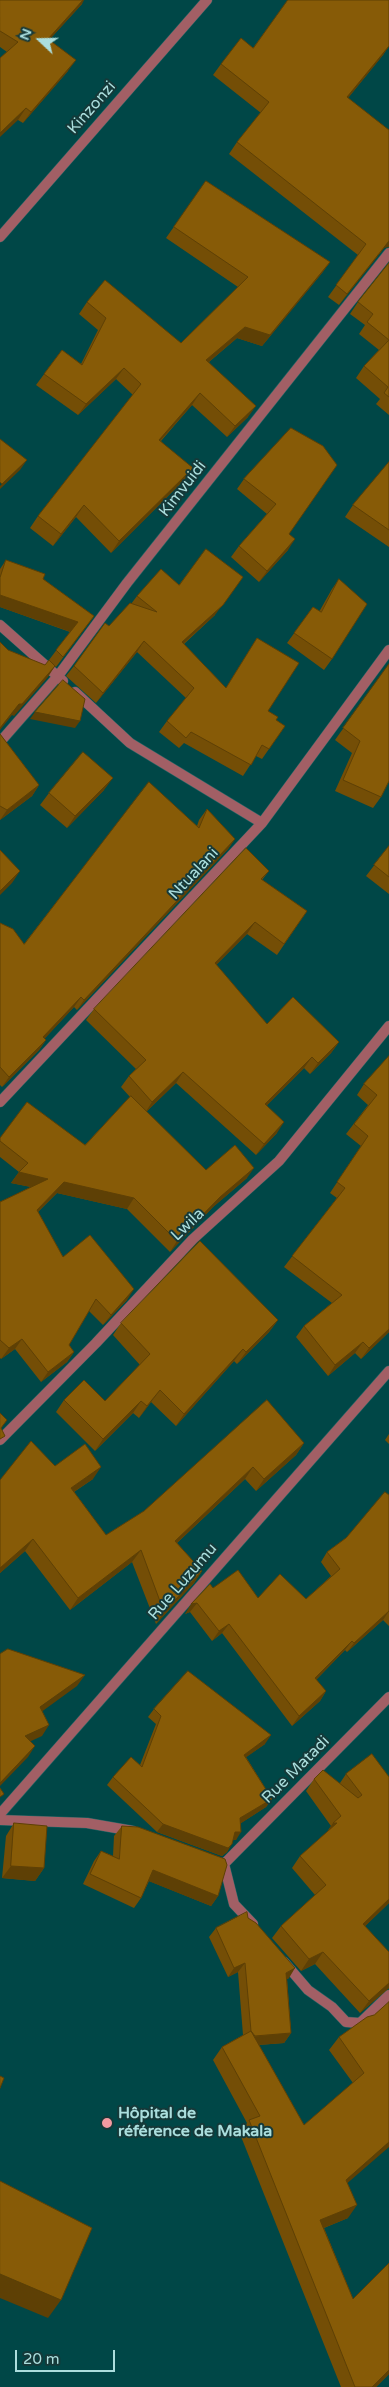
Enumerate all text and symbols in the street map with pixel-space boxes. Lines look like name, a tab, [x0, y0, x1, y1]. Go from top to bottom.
north arrow	[15, 15, 65, 65]
text: N	[16, 26, 35, 43]
street label: Kinzonzi	[64, 78, 120, 138]
street label: Kimvuidi	[155, 457, 211, 521]
street label: Ntualani	[165, 844, 223, 904]
street label: Lwila	[167, 1205, 209, 1245]
street label: Rue Luzumu	[144, 1540, 222, 1624]
street label: Rue Matadi	[258, 1732, 334, 1808]
place label: Hôpital de référence de Makala	[118, 2104, 272, 2142]
marker: Hôpital de référence de Makala	[100, 2116, 114, 2130]
scale bar	[18, 2340, 118, 2372]
text: 20 m	[23, 2350, 60, 2368]

